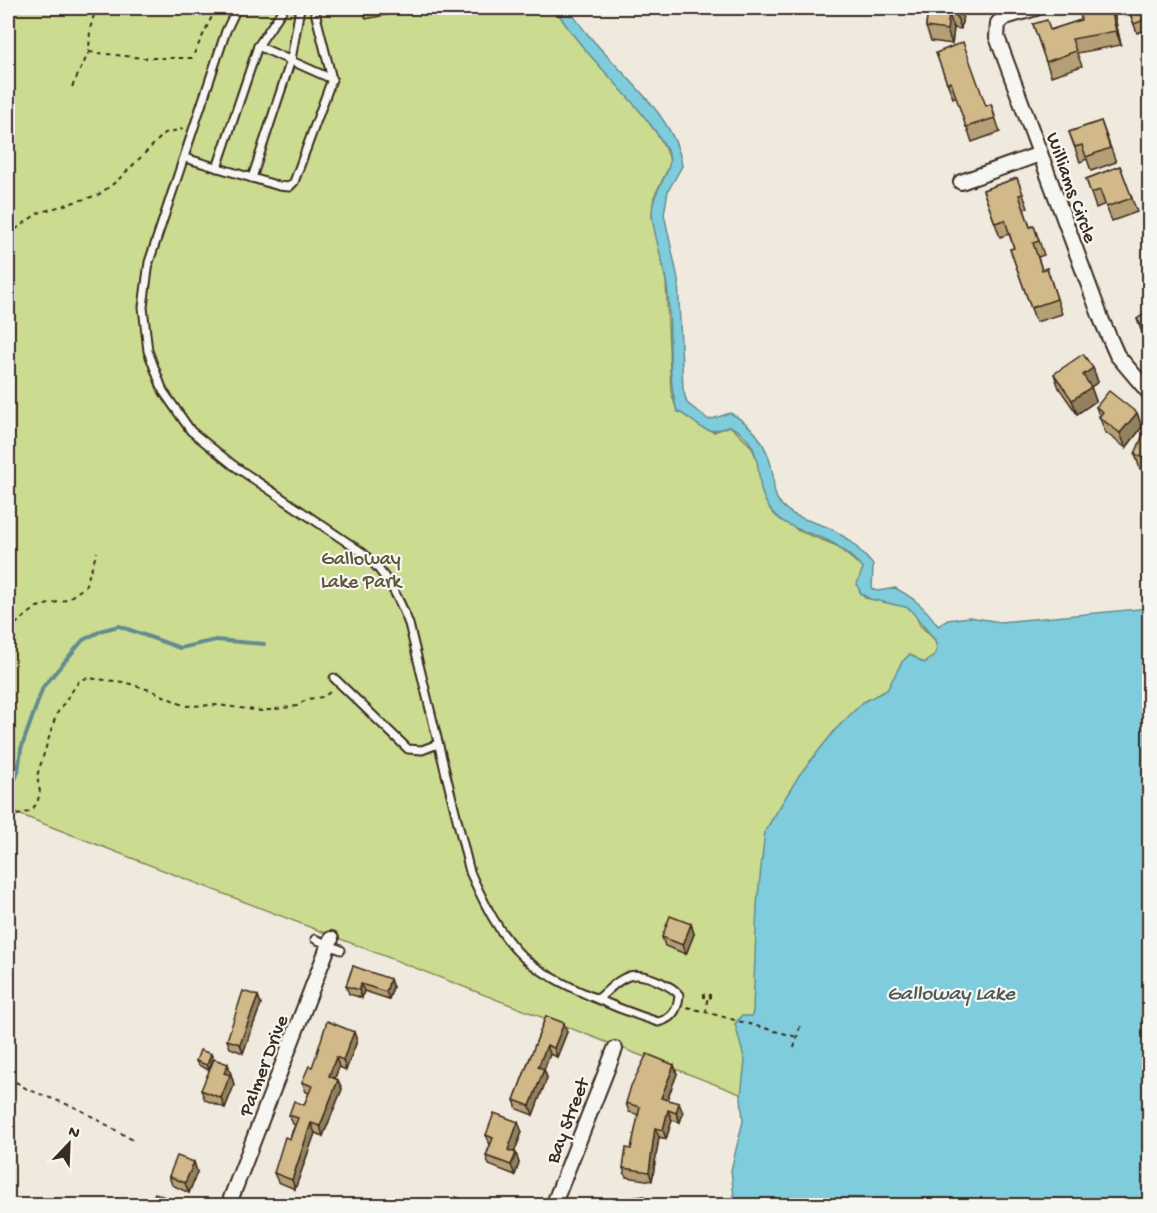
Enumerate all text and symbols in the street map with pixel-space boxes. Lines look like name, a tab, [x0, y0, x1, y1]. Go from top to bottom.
street label: Williams Circle	[1039, 130, 1101, 247]
park label: Galloway Lake Park	[321, 549, 403, 595]
water label: Galloway Lake	[887, 983, 1016, 1008]
street label: Palmer Drive	[235, 1012, 295, 1121]
street label: Bay Street	[542, 1074, 597, 1168]
north arrow	[39, 1114, 99, 1174]
text: N	[65, 1123, 83, 1144]

